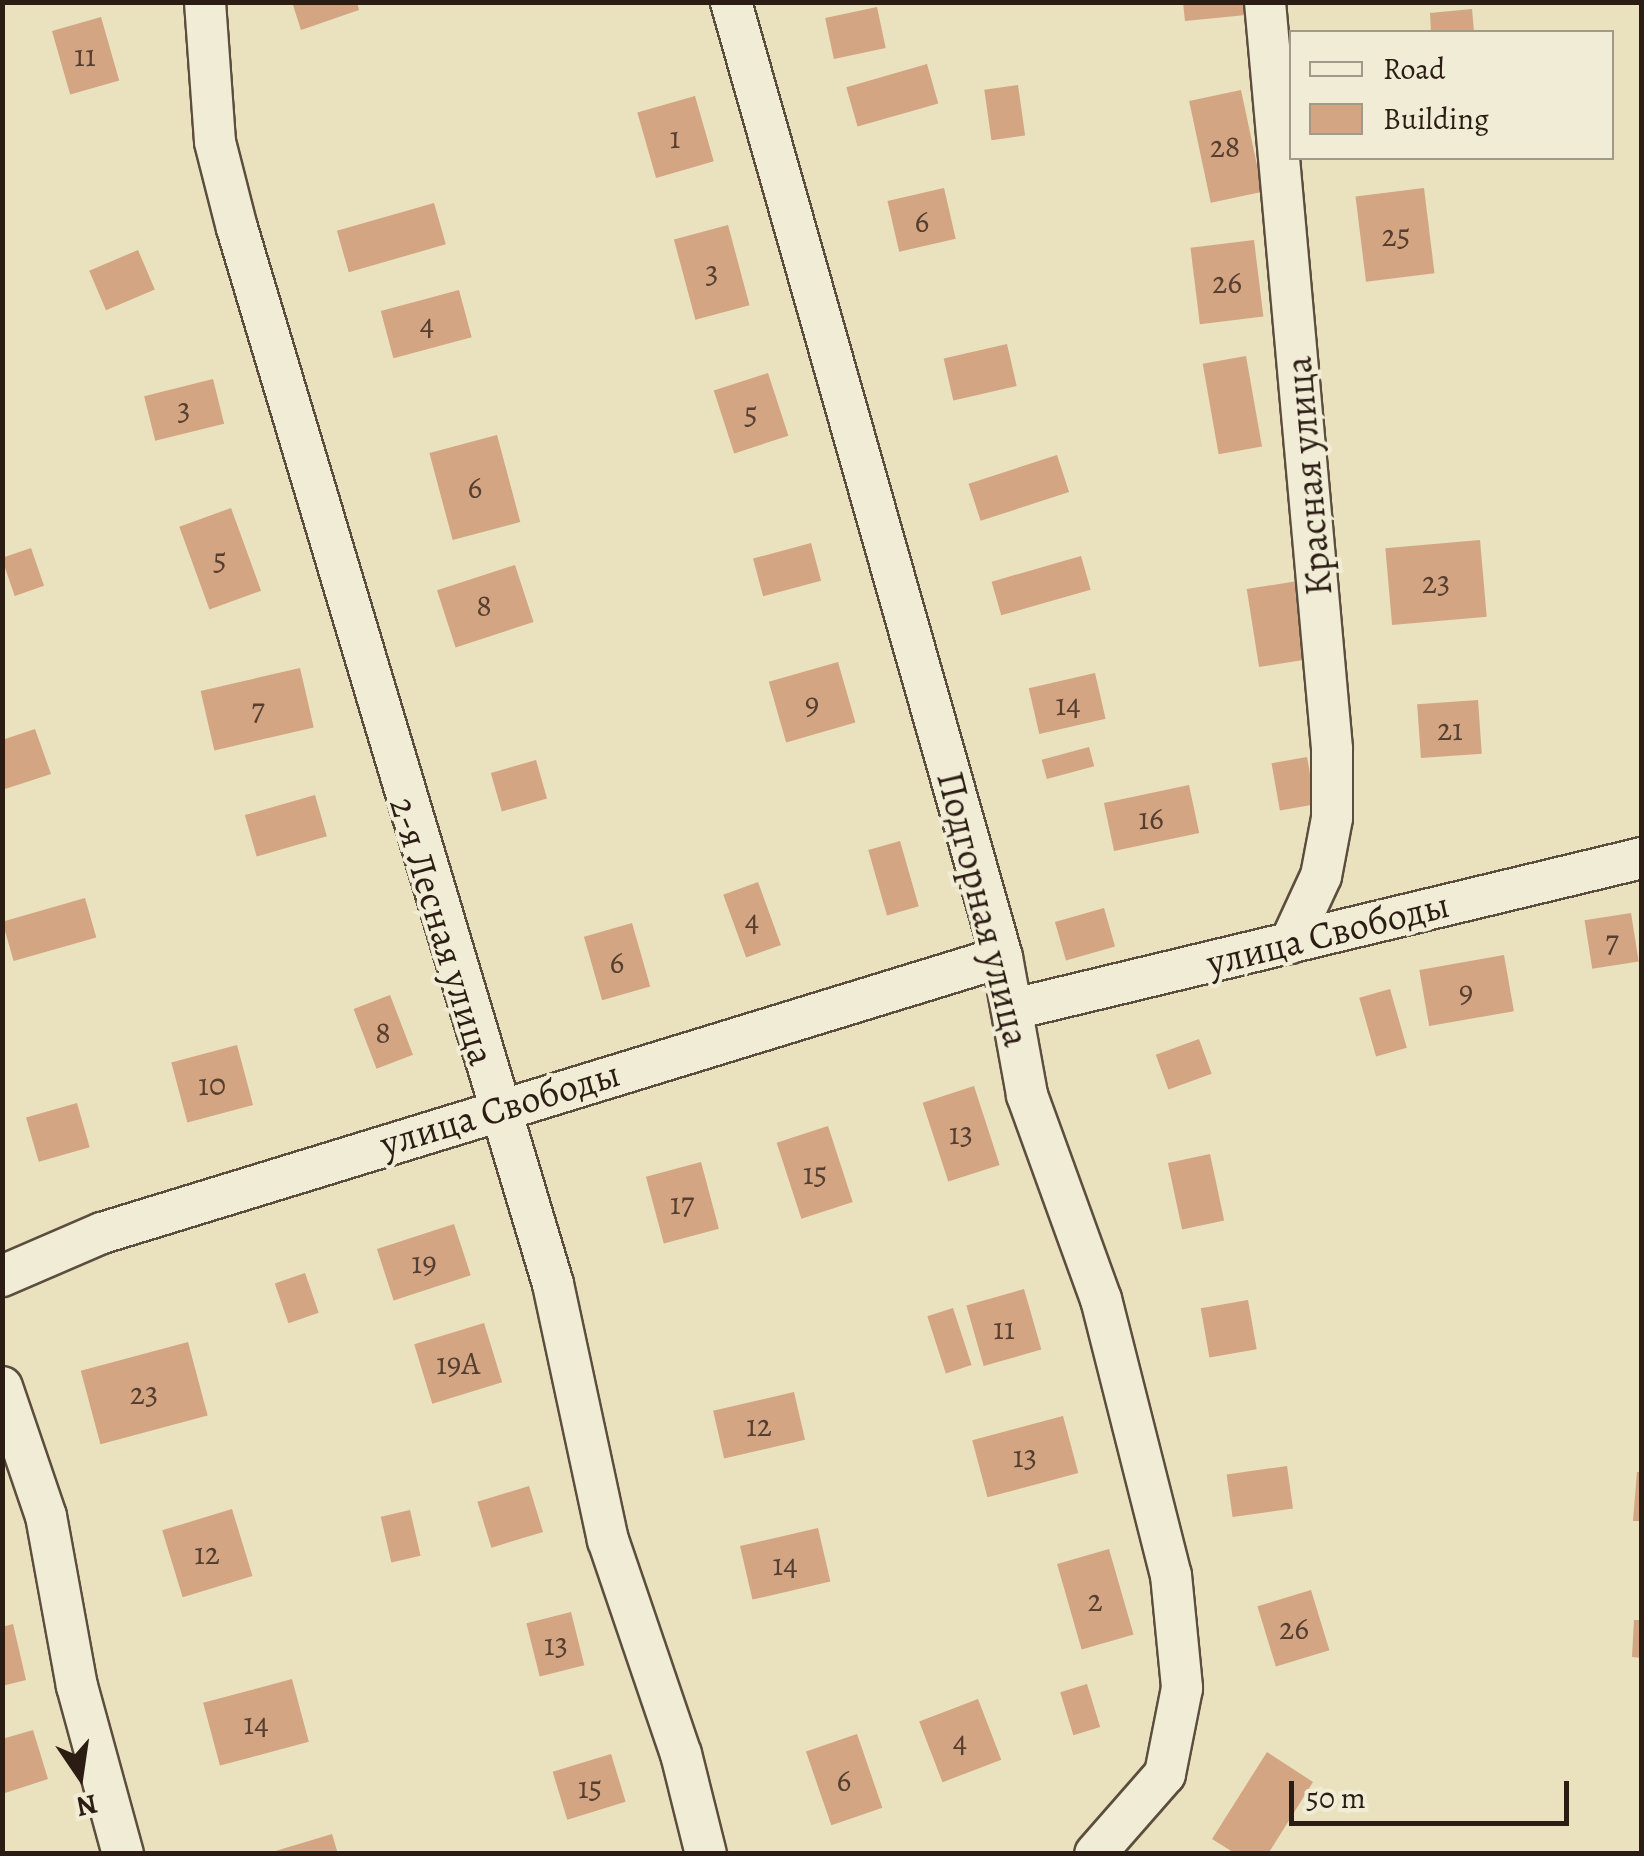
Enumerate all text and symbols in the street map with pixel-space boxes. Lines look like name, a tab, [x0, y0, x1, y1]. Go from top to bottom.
legend	[1289, 30, 1614, 160]
house number: 11	[74, 36, 96, 74]
text: Road	[1383, 49, 1445, 89]
text: Building	[1383, 99, 1489, 139]
house number: 1	[670, 118, 680, 156]
house number: 28	[1210, 127, 1240, 165]
house number: 6	[915, 202, 929, 240]
house number: 25	[1382, 216, 1410, 254]
house number: 3	[705, 253, 719, 291]
house number: 26	[1212, 263, 1242, 301]
house number: 4	[420, 305, 434, 343]
street label: Красная улица	[1276, 354, 1342, 598]
house number: 3	[177, 390, 191, 428]
house number: 5	[744, 394, 758, 432]
house number: 6	[468, 468, 482, 506]
house number: 5	[213, 540, 227, 578]
house number: 23	[1422, 563, 1450, 601]
house number: 8	[476, 586, 492, 624]
house number: 9	[805, 684, 819, 722]
house number: 14	[1055, 685, 1081, 723]
house number: 7	[251, 690, 265, 728]
house number: 21	[1437, 710, 1463, 748]
street label: Подгорная улица	[927, 767, 1039, 1051]
street label: 2-я Лесная улица	[380, 791, 504, 1071]
house number: 16	[1138, 799, 1164, 837]
street label: улица Свободы	[1202, 882, 1454, 986]
house number: 4	[745, 901, 759, 939]
house number: 7	[1605, 922, 1619, 960]
house number: 6	[610, 943, 624, 981]
house number: 9	[1459, 972, 1473, 1010]
house number: 8	[375, 1013, 391, 1051]
street label: улица Свободы	[375, 1051, 625, 1167]
house number: 10	[198, 1065, 226, 1103]
house number: 13	[949, 1114, 973, 1152]
house number: 15	[803, 1154, 827, 1192]
house number: 17	[670, 1184, 694, 1222]
house number: 19	[411, 1243, 437, 1281]
house number: 11	[993, 1309, 1015, 1347]
house number: 19А	[436, 1344, 480, 1382]
house number: 23	[130, 1374, 158, 1412]
house number: 12	[746, 1406, 772, 1444]
house number: 13	[1013, 1437, 1037, 1475]
house number: 12	[194, 1534, 220, 1572]
house number: 14	[772, 1545, 798, 1583]
house number: 2	[1087, 1581, 1103, 1619]
house number: 26	[1279, 1609, 1309, 1647]
house number: 13	[544, 1625, 568, 1663]
house number: 14	[243, 1704, 269, 1742]
house number: 4	[953, 1722, 967, 1760]
north arrow	[30, 1726, 130, 1826]
house number: 6	[837, 1761, 851, 1799]
scale bar	[1294, 1761, 1574, 1823]
house number: 15	[578, 1768, 602, 1806]
text: 50 m	[1306, 1778, 1366, 1818]
text: N	[73, 1784, 101, 1826]

